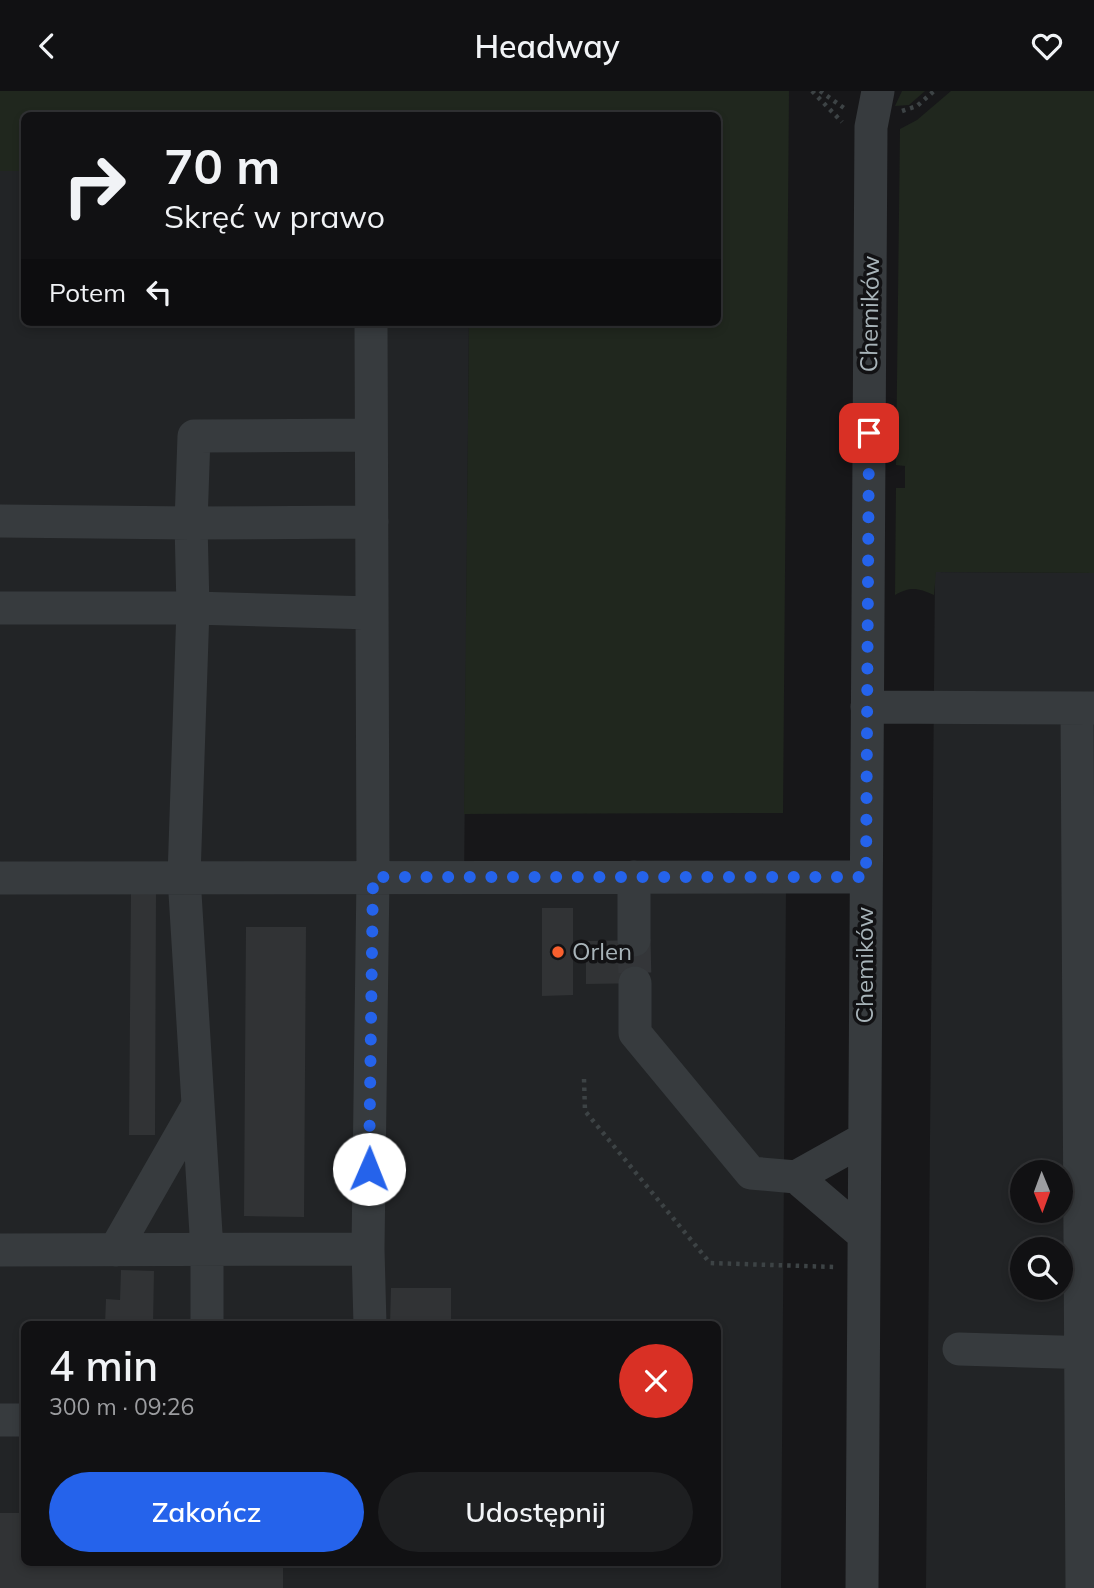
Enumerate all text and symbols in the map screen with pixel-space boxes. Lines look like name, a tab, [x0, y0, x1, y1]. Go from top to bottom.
text: Headway	[474, 26, 620, 66]
icon: back	[28, 27, 66, 65]
icon: heart	[1028, 27, 1066, 65]
text: 70 m	[164, 135, 280, 196]
icon: right	[49, 140, 140, 231]
text: Skręć w prawo	[164, 196, 385, 236]
street label: Chemików	[853, 255, 885, 373]
icon: left	[140, 273, 178, 311]
text: Potem	[49, 276, 126, 309]
pin	[839, 403, 899, 463]
icon: arrive	[850, 414, 888, 452]
street label: Chemików	[849, 906, 879, 1023]
place label: Orlen	[572, 936, 632, 966]
marker: Orlen	[550, 944, 566, 960]
position arrow	[332, 1132, 406, 1206]
north arrow	[1010, 1160, 1073, 1223]
map controls	[1010, 1160, 1073, 1300]
button: search	[1010, 1237, 1073, 1300]
text: 4 min	[49, 1339, 158, 1392]
button: close	[619, 1344, 693, 1418]
text: 300 m · 09:26	[49, 1392, 194, 1421]
button: Zakończ	[49, 1472, 364, 1552]
button: Udostępnij	[378, 1472, 693, 1552]

